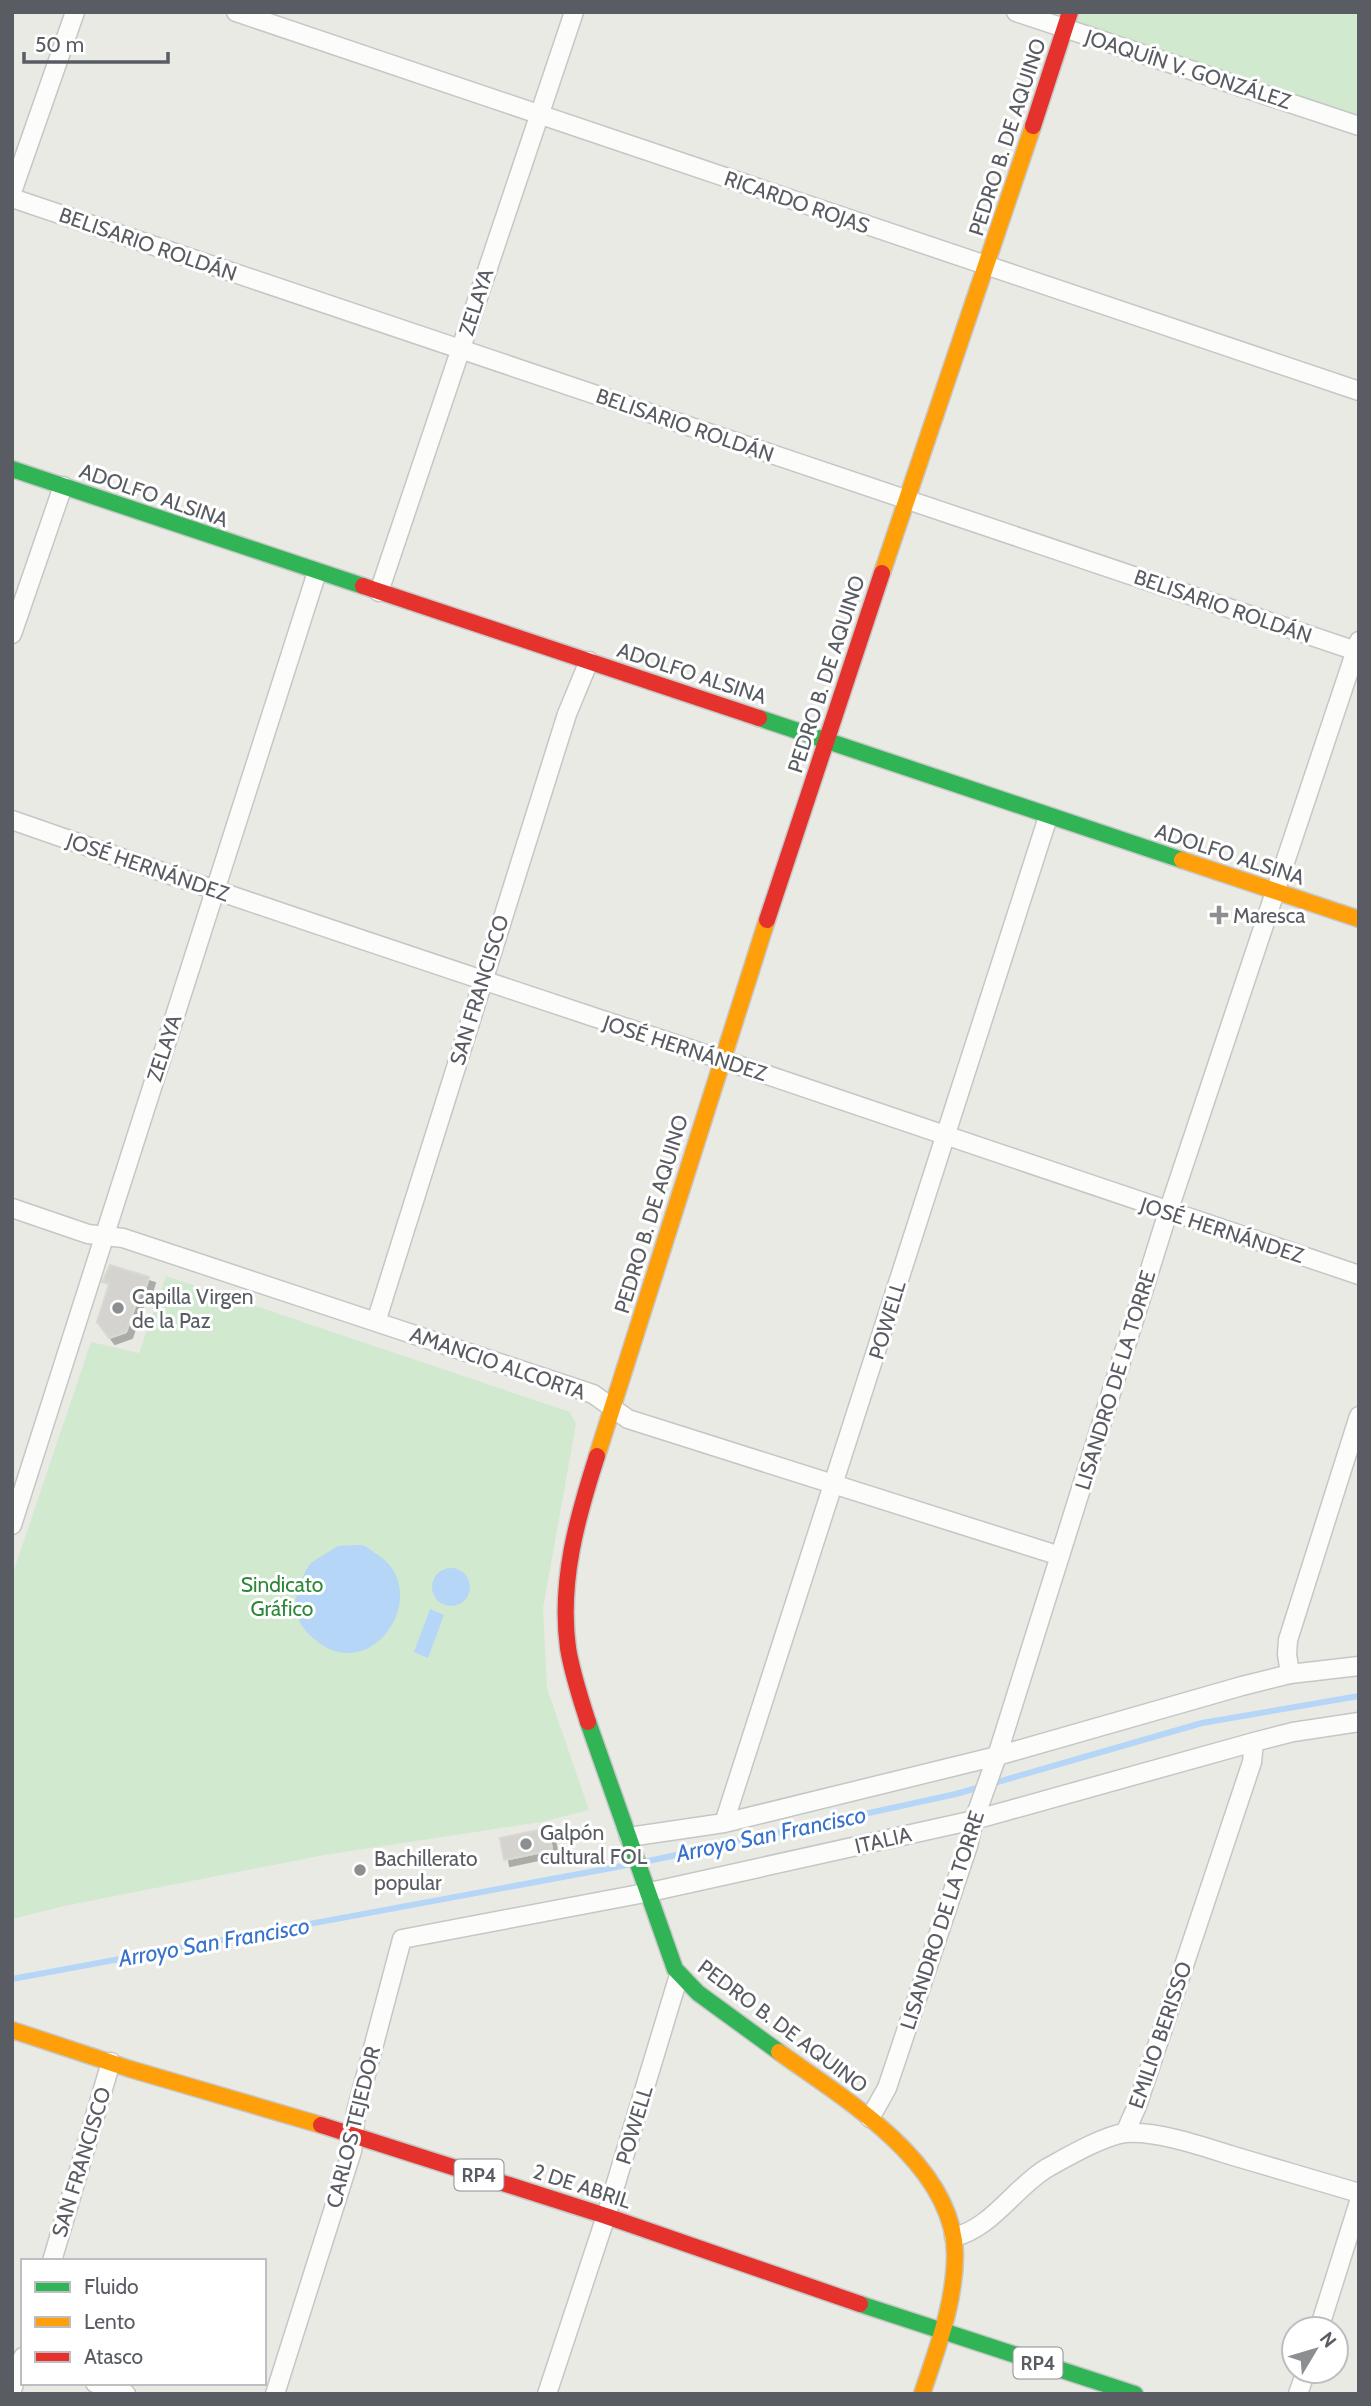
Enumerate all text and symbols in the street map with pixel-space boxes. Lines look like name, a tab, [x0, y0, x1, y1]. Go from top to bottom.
scale bar	[24, 21, 168, 65]
street label: JOAQUÍN V. GONZÁLEZ	[1081, 24, 1294, 114]
text: 50 m	[35, 32, 84, 57]
street label: PEDRO B. DE AQUINO	[963, 35, 1051, 239]
street label: RICARDO ROJAS	[721, 165, 873, 239]
street label: BELISARIO ROLDÁN	[56, 202, 240, 286]
street label: ZELAYA	[453, 265, 499, 339]
street label: BELISARIO ROLDÁN	[593, 383, 777, 467]
street label: ADOLFO ALSINA	[76, 458, 232, 532]
street label: BELISARIO ROLDÁN	[1131, 564, 1315, 648]
street label: PEDRO B. DE AQUINO	[782, 572, 870, 776]
street label: ADOLFO ALSINA	[614, 637, 770, 709]
street label: ADOLFO ALSINA	[1152, 818, 1308, 890]
street label: JOSÉ HERNÁNDEZ	[63, 827, 233, 907]
place label: Maresca	[1233, 903, 1305, 928]
marker: Maresca	[1211, 907, 1227, 923]
street label: SAN FRANCISCO	[444, 912, 514, 1068]
street label: JOSÉ HERNÁNDEZ	[599, 1010, 770, 1086]
street label: ZELAYA	[141, 1011, 187, 1085]
street label: PEDRO B. DE AQUINO	[609, 1112, 693, 1316]
street label: JOSÉ HERNÁNDEZ	[1136, 1192, 1307, 1268]
street label: LISANDRO DE LA TORRE	[1070, 1267, 1160, 1493]
street label: POWELL	[863, 1277, 911, 1362]
place label: Capilla Virgen de la Paz	[132, 1284, 254, 1333]
marker: Capilla Virgen de la Paz	[110, 1300, 126, 1316]
street label: AMANCIO ALCORTA	[407, 1321, 589, 1405]
park label: Sindicato Gráfico	[241, 1572, 323, 1621]
water label: Arroyo San Francisco	[672, 1800, 869, 1868]
street label: LISANDRO DE LA TORRE	[895, 1808, 989, 2032]
place label: Galpón cultural FOL	[540, 1820, 648, 1869]
street label: ITALIA	[852, 1821, 914, 1859]
marker: Galpón cultural FOL	[518, 1836, 534, 1852]
place label: Bachillerato popular	[374, 1846, 477, 1895]
marker: Bachillerato popular	[352, 1862, 368, 1878]
water label: Arroyo San Francisco	[115, 1911, 312, 1973]
street label: PEDRO B. DE AQUINO	[693, 1954, 873, 2098]
street label: EMILIO BERISSO	[1123, 1958, 1197, 2112]
street label: CARLOS TEJEDOR	[321, 2043, 385, 2210]
street label: POWELL	[610, 2082, 658, 2167]
street label: SAN FRANCISCO	[46, 2084, 116, 2240]
street label: 2 DE ABRIL	[530, 2158, 635, 2214]
road number: RP4	[454, 2160, 504, 2190]
legend	[21, 2259, 266, 2385]
text: Fluido	[84, 2274, 139, 2299]
text: Lento	[84, 2309, 135, 2334]
north arrow	[1280, 2315, 1350, 2385]
text: N	[1315, 2327, 1341, 2352]
text: Atasco	[84, 2344, 143, 2369]
road number: RP4	[1014, 2348, 1062, 2378]

